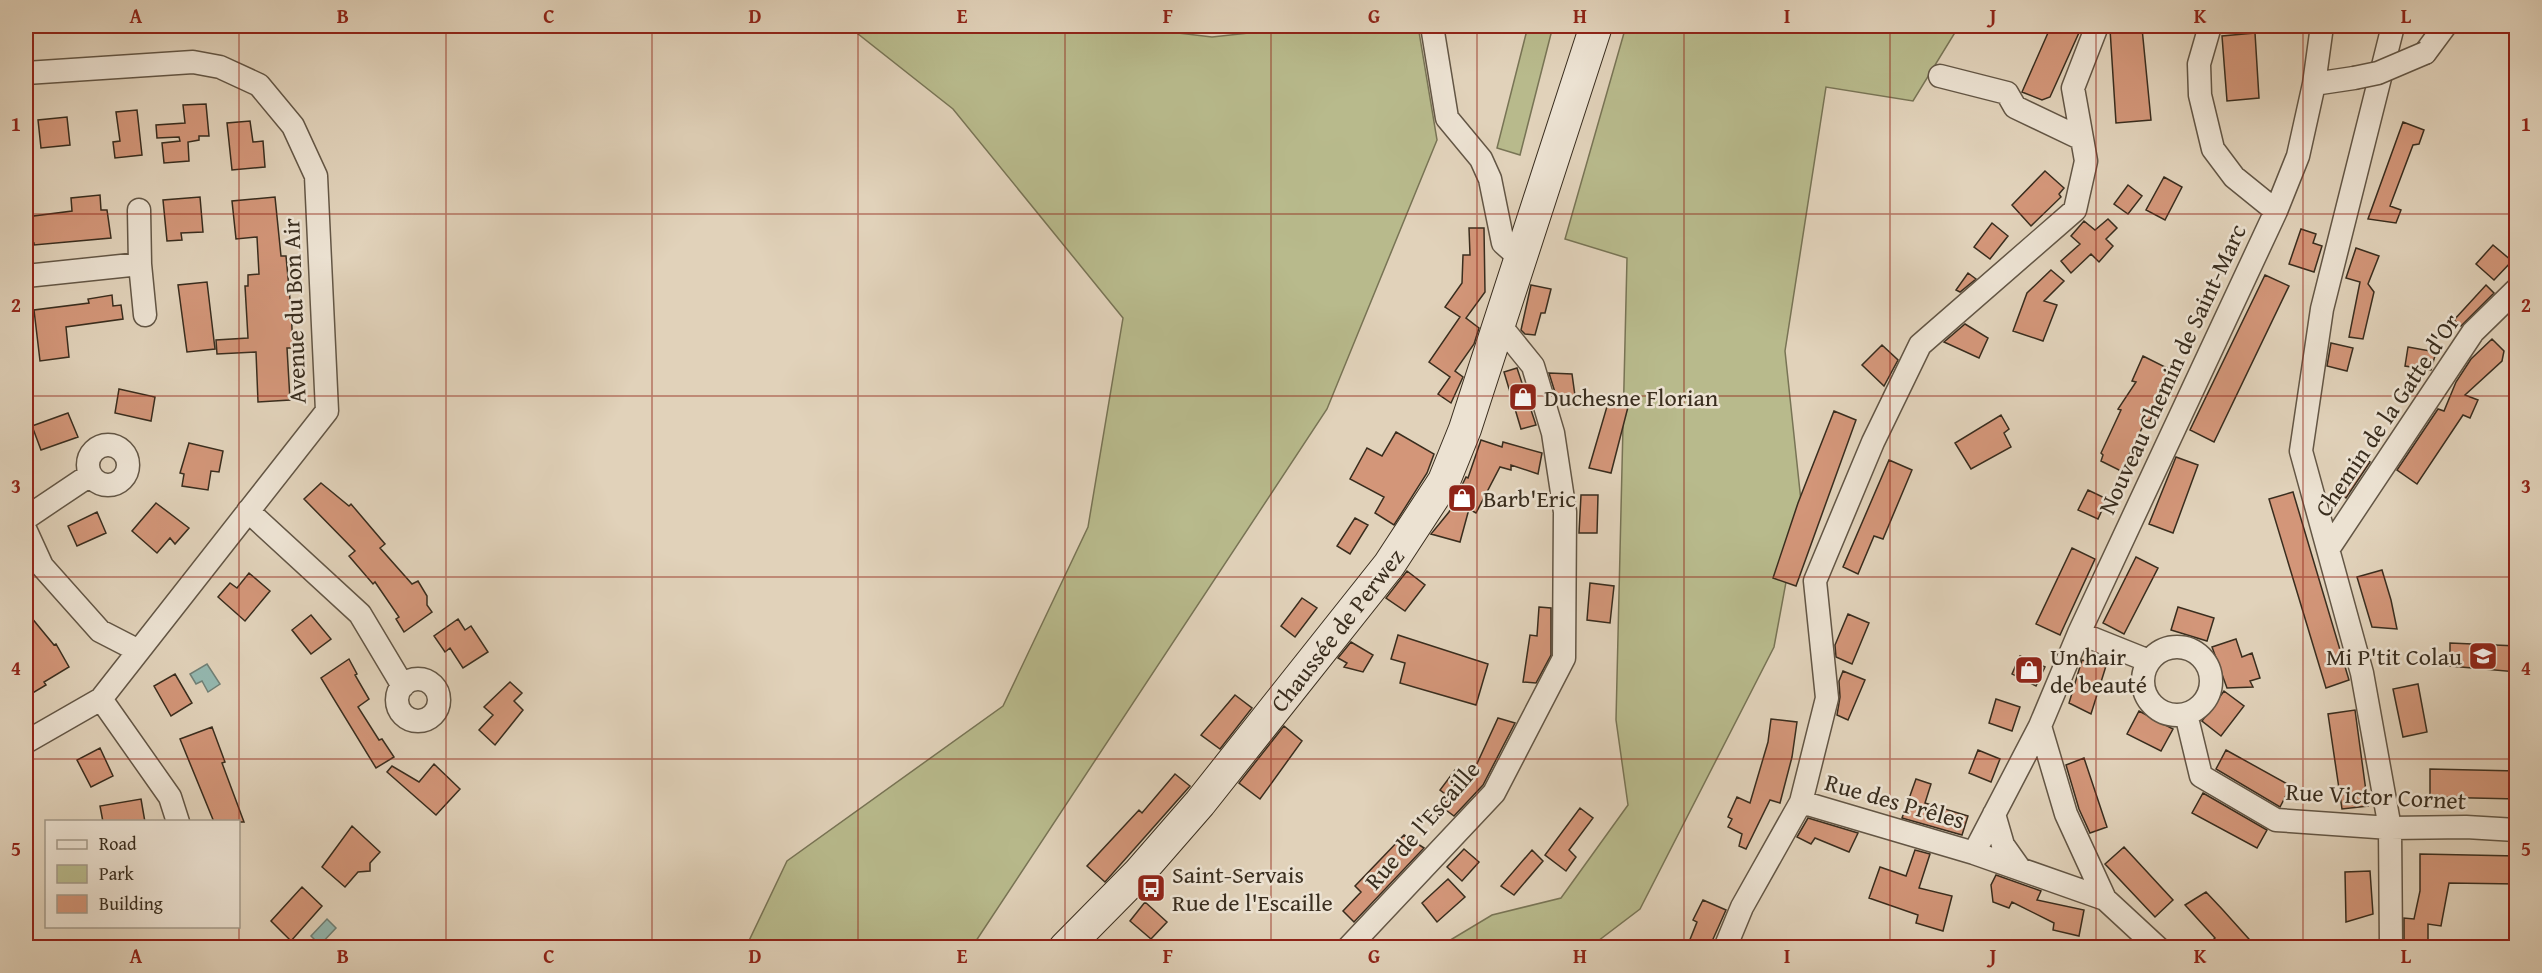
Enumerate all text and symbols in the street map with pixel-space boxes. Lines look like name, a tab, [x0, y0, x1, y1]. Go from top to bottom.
text: A	[130, 1, 143, 30]
text: B	[337, 1, 349, 30]
text: C	[543, 1, 555, 30]
text: D	[748, 1, 762, 30]
text: E	[957, 1, 968, 30]
text: F	[1163, 1, 1173, 30]
text: G	[1368, 1, 1380, 30]
text: H	[1573, 1, 1587, 30]
text: I	[1784, 1, 1790, 30]
text: J	[1987, 1, 1997, 30]
text: K	[2194, 1, 2207, 30]
text: L	[2401, 1, 2412, 30]
text: 1	[11, 109, 21, 138]
text: 1	[2521, 109, 2531, 138]
street label: Avenue du Bon Air	[273, 217, 315, 405]
street label: Nouveau Chemin de Saint-Marc	[2089, 218, 2255, 520]
text: 2	[11, 290, 21, 319]
text: 2	[2521, 290, 2531, 319]
street label: Chemin de la Gatte d'Or	[2306, 306, 2468, 523]
place label: Duchesne Florian	[1544, 380, 1719, 415]
shop icon: Duchesne Florian	[1507, 381, 1539, 413]
text: 3	[11, 471, 21, 500]
text: 3	[2521, 471, 2531, 500]
place label: Barb'Eric	[1483, 481, 1576, 516]
shop icon: Barb'Eric	[1446, 482, 1478, 514]
street label: Chaussée de Perwez	[1262, 541, 1412, 719]
place label: Un hair de beauté	[2050, 639, 2147, 702]
place label: Mi P'tit Colau	[2326, 639, 2462, 674]
school or university icon: Mi P'tit Colau	[2467, 640, 2499, 672]
text: 4	[11, 653, 21, 682]
text: 4	[2521, 653, 2531, 682]
shop icon: Un hair de beauté	[2013, 654, 2045, 686]
street label: Rue de l'Escaille	[1356, 753, 1488, 897]
street label: Rue des Prêles	[1821, 764, 1969, 838]
street label: Rue Victor Cornet	[2285, 774, 2468, 818]
legend	[45, 820, 240, 928]
text: Road	[99, 830, 137, 857]
text: 5	[11, 834, 21, 863]
text: 5	[2521, 834, 2531, 863]
place label: Saint-Servais Rue de l'Escaille	[1172, 857, 1333, 920]
text: Park	[99, 860, 135, 887]
bus stop icon: Saint-Servais Rue de l'Escaille	[1135, 872, 1167, 904]
text: Building	[99, 890, 163, 917]
text: A	[130, 941, 143, 970]
text: B	[337, 941, 349, 970]
text: C	[543, 941, 555, 970]
text: D	[748, 941, 762, 970]
text: E	[957, 941, 968, 970]
text: F	[1163, 941, 1173, 970]
text: G	[1368, 941, 1380, 970]
text: H	[1573, 941, 1587, 970]
text: I	[1784, 941, 1790, 970]
text: J	[1987, 941, 1997, 970]
text: K	[2194, 941, 2207, 970]
text: L	[2401, 941, 2412, 970]

